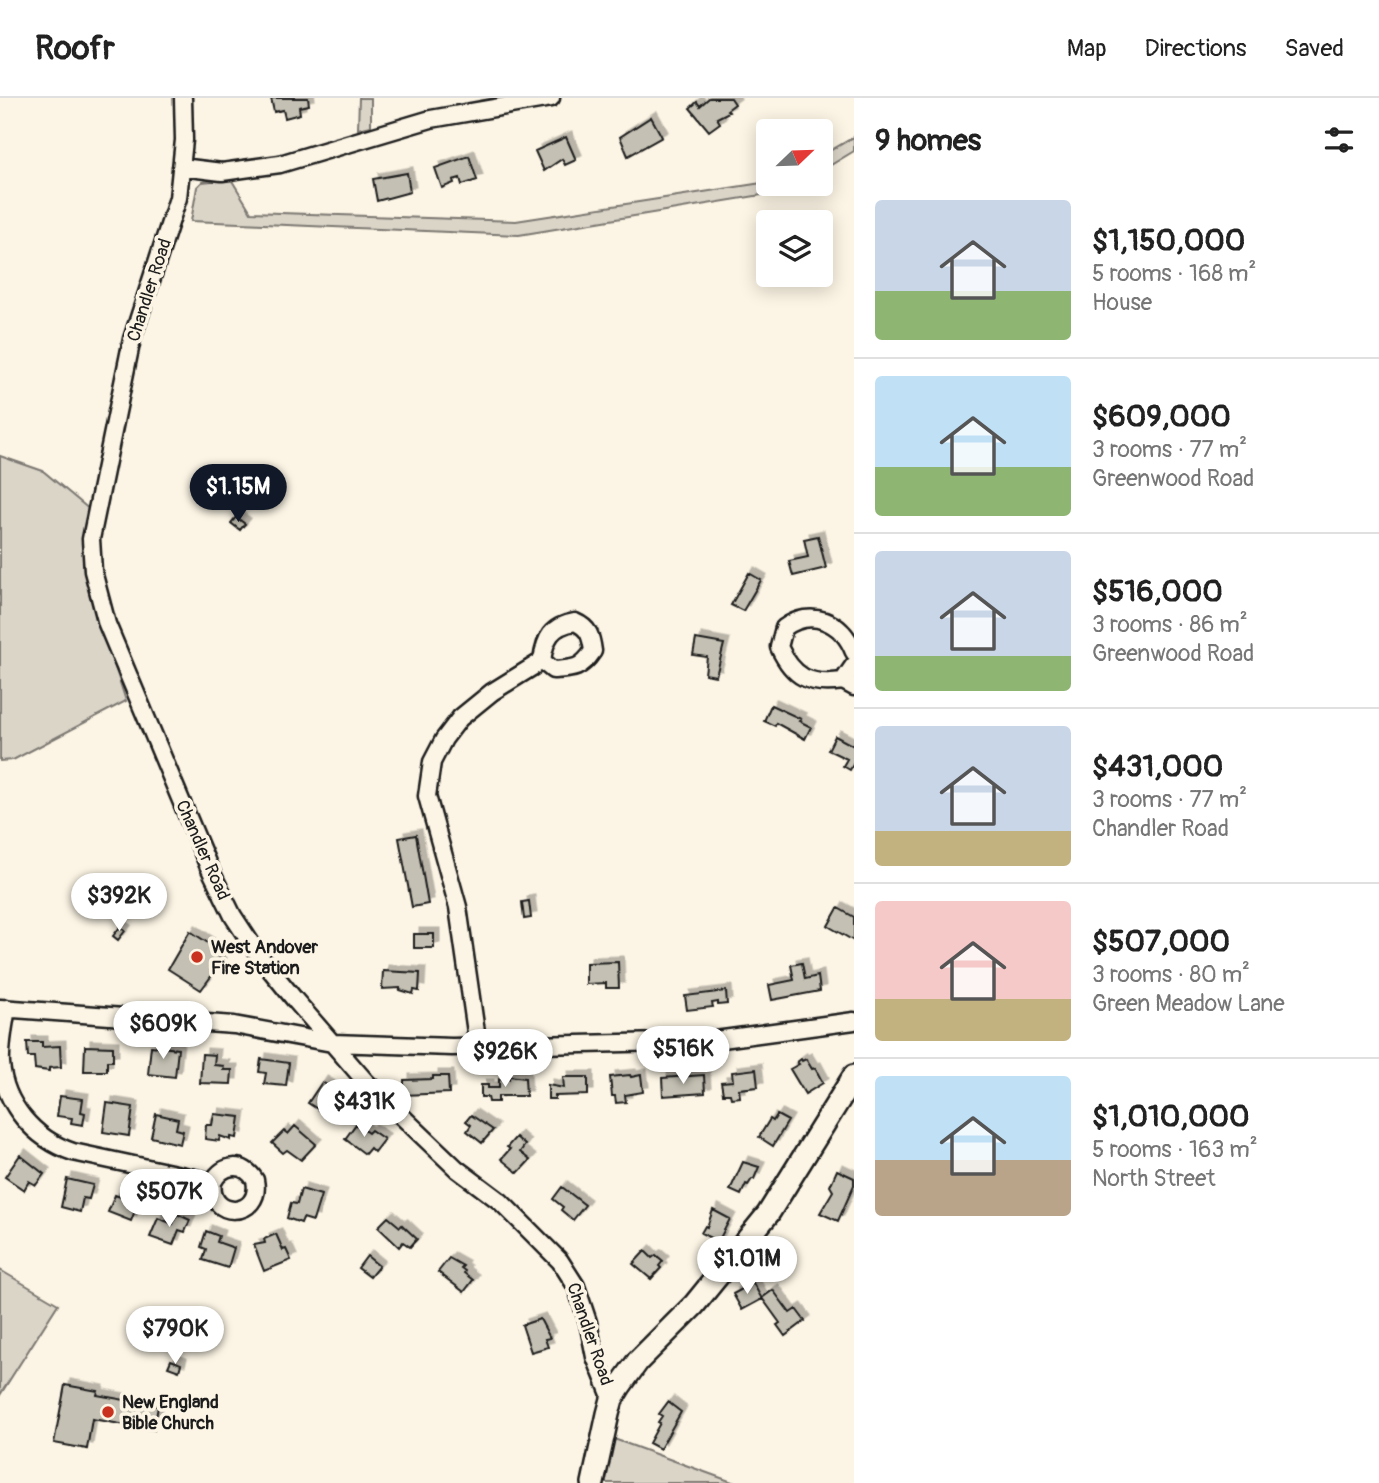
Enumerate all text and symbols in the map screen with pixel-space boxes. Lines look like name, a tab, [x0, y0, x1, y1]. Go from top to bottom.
text: Roofr	[35, 28, 115, 69]
text: Map	[1067, 34, 1107, 63]
text: Directions	[1145, 34, 1246, 63]
text: Saved	[1284, 34, 1344, 63]
north arrow	[756, 119, 833, 196]
map controls	[756, 119, 833, 287]
icon: filters	[1320, 121, 1358, 159]
text: 9 homes	[875, 122, 981, 159]
button: layers	[756, 210, 833, 287]
text: $1,150,000	[1092, 222, 1245, 259]
icon: home	[931, 228, 1015, 312]
street label: Chandler Road	[122, 236, 177, 345]
text: 5 rooms · 168 m²	[1092, 259, 1256, 288]
text: House	[1092, 288, 1152, 317]
text: $609,000	[1092, 398, 1231, 435]
icon: home	[931, 404, 1015, 488]
text: 3 rooms · 77 m²	[1092, 435, 1247, 464]
pin: $1.15M	[181, 464, 295, 524]
text: Greenwood Road	[1092, 464, 1254, 493]
text: $1.15M	[206, 472, 270, 501]
text: $516,000	[1092, 573, 1223, 610]
icon: home	[931, 579, 1015, 663]
text: 3 rooms · 86 m²	[1092, 610, 1248, 639]
text: Greenwood Road	[1092, 639, 1254, 668]
text: $431,000	[1092, 748, 1223, 785]
icon: home	[931, 754, 1015, 838]
text: 3 rooms · 77 m²	[1092, 785, 1247, 814]
street label: Chandler Road	[170, 797, 235, 904]
text: Chandler Road	[1092, 814, 1229, 843]
pin: $392K	[70, 874, 168, 933]
text: $392K	[87, 881, 151, 910]
text: $507,000	[1092, 923, 1230, 960]
icon: home	[931, 929, 1015, 1013]
place label: West Andover Fire Station	[211, 936, 318, 980]
marker: West Andover Fire Station	[189, 949, 205, 965]
text: 3 rooms · 80 m²	[1092, 960, 1250, 989]
text: Green Meadow Lane	[1092, 989, 1285, 1018]
pin: $609K	[114, 1002, 212, 1061]
text: $609K	[129, 1009, 197, 1038]
pin: $516K	[634, 1026, 732, 1086]
pin: $926K	[456, 1030, 554, 1089]
text: $516K	[652, 1034, 714, 1063]
text: $926K	[473, 1037, 537, 1066]
pin: $431K	[315, 1080, 413, 1139]
text: $431K	[333, 1087, 395, 1116]
text: $1,010,000	[1092, 1098, 1249, 1135]
icon: home	[931, 1104, 1015, 1188]
text: 5 rooms · 163 m²	[1092, 1135, 1258, 1164]
text: North Street	[1092, 1164, 1216, 1193]
pin: $507K	[120, 1170, 218, 1229]
text: $507K	[136, 1177, 202, 1206]
pin: $1.01M	[690, 1236, 804, 1296]
text: $1.01M	[713, 1244, 781, 1273]
street label: Chandler Road	[561, 1280, 618, 1389]
pin: $790K	[126, 1306, 224, 1366]
text: $790K	[142, 1314, 208, 1343]
place label: New England Bible Church	[122, 1391, 219, 1435]
marker: New England Bible Church	[100, 1404, 116, 1420]

